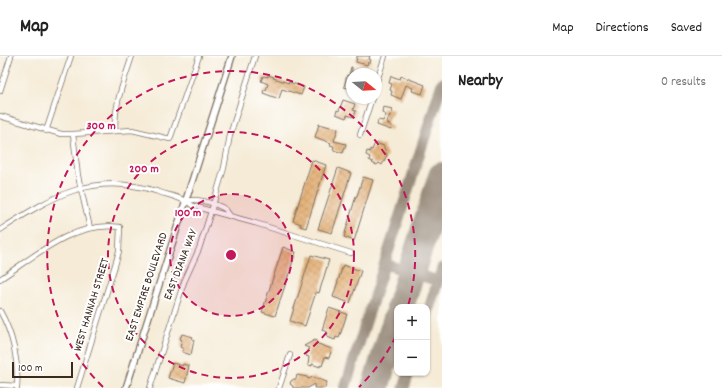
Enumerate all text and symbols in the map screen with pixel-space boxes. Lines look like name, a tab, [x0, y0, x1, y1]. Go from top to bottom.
text: Map	[20, 14, 49, 41]
text: Map	[552, 18, 574, 38]
text: Directions	[596, 18, 649, 38]
text: Saved	[671, 18, 702, 38]
north arrow	[346, 68, 382, 104]
text: Nearby	[458, 70, 502, 94]
text: 0 results	[661, 73, 706, 92]
text: 300 m	[86, 118, 116, 135]
text: 200 m	[129, 161, 159, 178]
text: 100 m	[175, 205, 201, 222]
street label: EAST DIANA WAY	[160, 227, 202, 303]
street label: EAST EMPIRE BOULEVARD	[121, 230, 173, 344]
centre of rings	[224, 248, 238, 262]
street label: WEST HANNAH STREET	[70, 256, 114, 354]
map controls	[394, 304, 430, 376]
button: +	[394, 304, 430, 340]
button: −	[394, 340, 430, 376]
scale bar	[12, 360, 73, 379]
text: 100 m	[18, 361, 42, 377]

